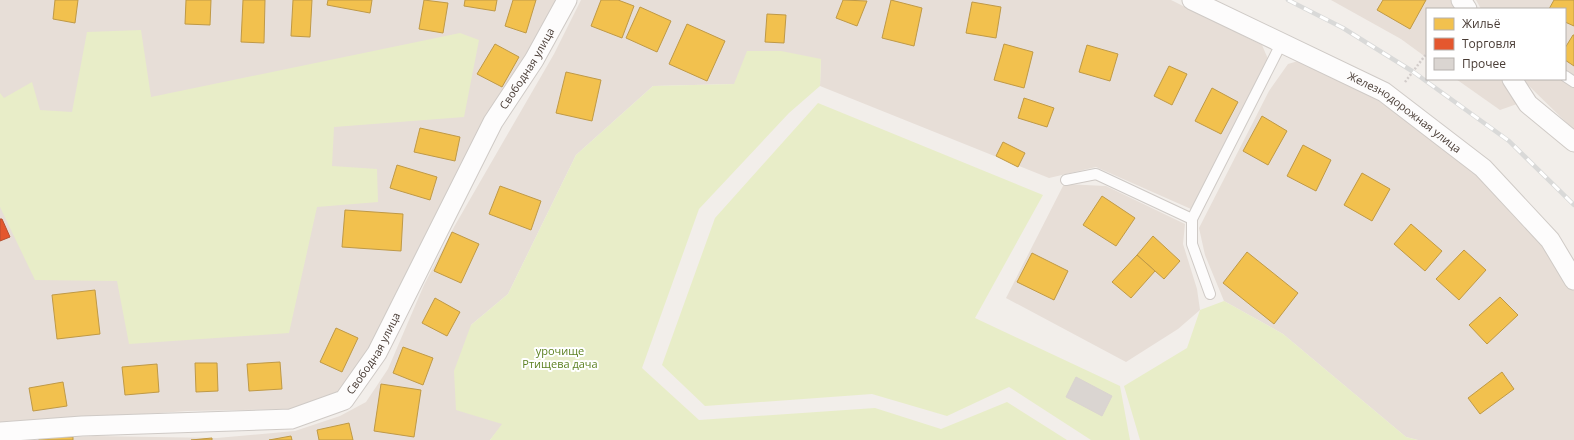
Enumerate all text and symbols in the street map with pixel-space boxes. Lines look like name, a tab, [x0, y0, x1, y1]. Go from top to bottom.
legend	[1426, 8, 1566, 80]
text: Жильё	[1462, 15, 1501, 32]
street label: Свободная улица	[496, 25, 557, 112]
text: Торговля	[1462, 35, 1516, 52]
text: Прочее	[1462, 55, 1506, 72]
street label: Железнодорожная улица	[1345, 68, 1465, 156]
street label: Свободная улица	[342, 310, 403, 397]
park label: урочище Ртищева дача	[522, 343, 598, 371]

